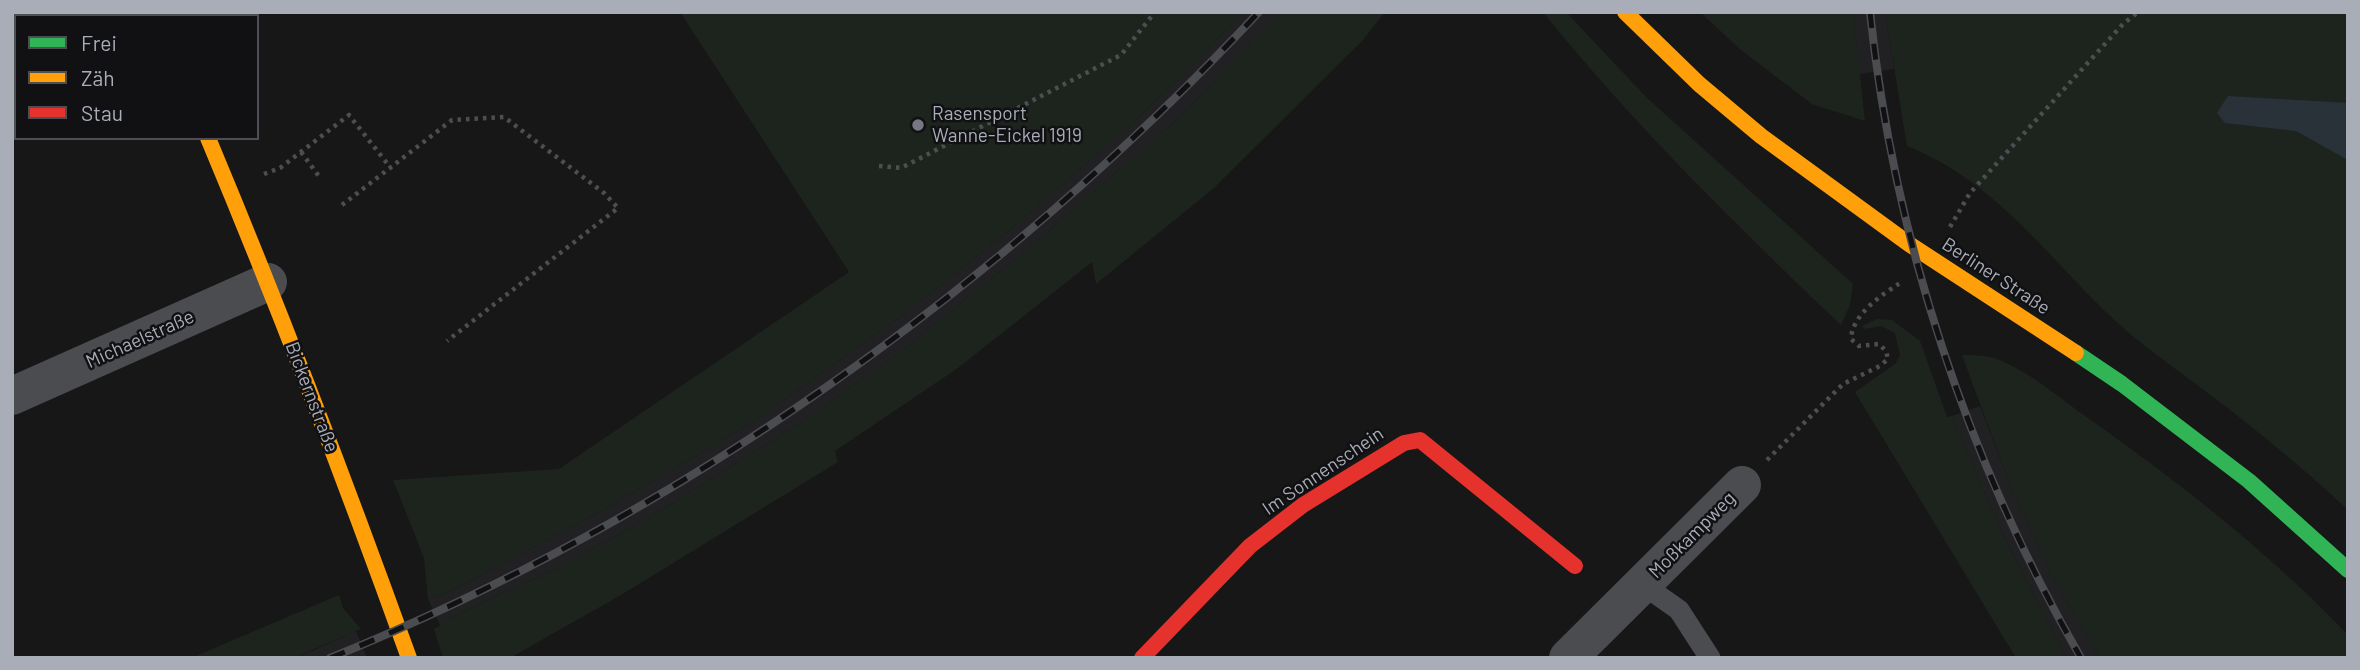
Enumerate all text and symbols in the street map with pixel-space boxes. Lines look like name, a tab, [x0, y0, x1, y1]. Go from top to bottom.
legend	[14, 14, 259, 140]
text: Frei	[81, 30, 117, 55]
text: Zäh	[81, 65, 115, 90]
text: Stau	[81, 100, 123, 125]
place label: Rasensport Wanne-Eickel 1919	[932, 103, 1082, 147]
marker: Rasensport Wanne-Eickel 1919	[910, 117, 926, 133]
street label: Berliner Straße	[1938, 233, 2054, 319]
street label: Michaelstraße	[82, 305, 198, 373]
street label: Bickernstraße	[280, 339, 344, 455]
street label: Im Sonnenschein	[1258, 422, 1388, 520]
street label: Moßkampweg	[1644, 487, 1740, 583]

